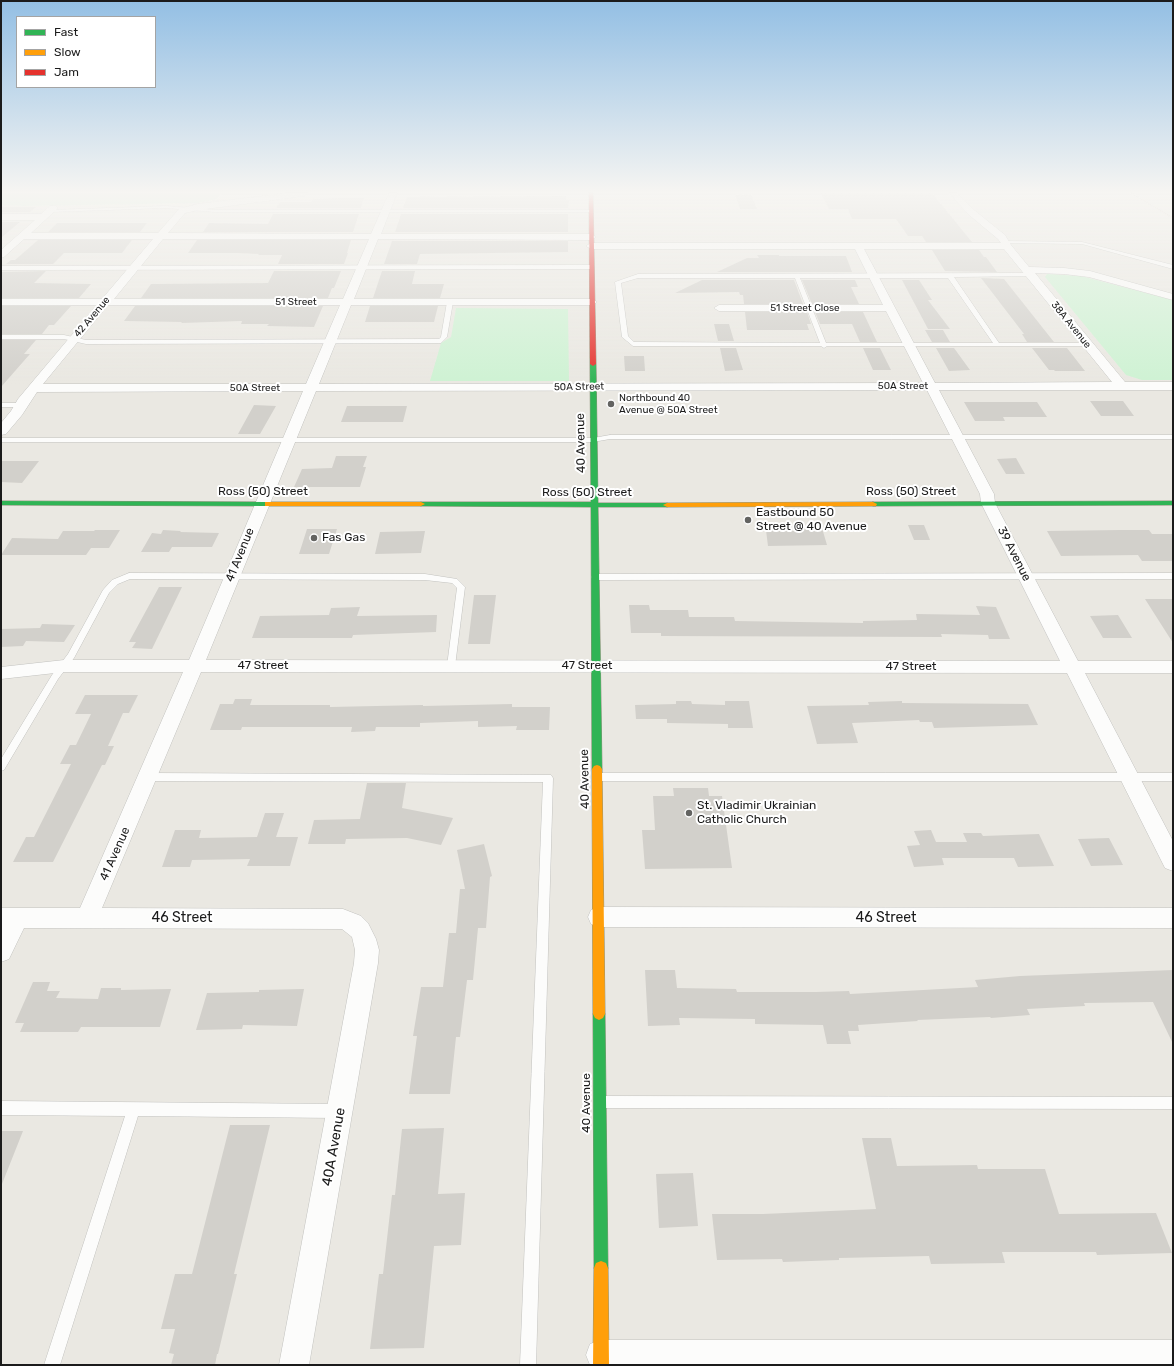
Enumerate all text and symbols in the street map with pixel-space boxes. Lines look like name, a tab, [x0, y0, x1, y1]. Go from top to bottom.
legend	[16, 16, 156, 88]
text: Fast	[54, 25, 78, 39]
text: Slow	[54, 45, 81, 59]
text: Jam	[54, 65, 79, 79]
street label: 42 Avenue	[71, 294, 113, 340]
street label: 51 Street	[275, 296, 317, 308]
street label: 38A Avenue	[1049, 299, 1093, 351]
street label: 51 Street Close	[770, 302, 840, 314]
street label: 50A Street	[878, 380, 928, 392]
street label: 50A Street	[554, 381, 604, 393]
street label: 50A Street	[230, 382, 280, 394]
place label: Northbound 40 Avenue @ 50A Street	[619, 392, 718, 416]
marker: Northbound 40 Avenue @ 50A Street	[606, 399, 616, 409]
street label: 40 Avenue	[573, 413, 589, 473]
street label: Ross (50) Street	[218, 485, 308, 499]
street label: Ross (50) Street	[866, 485, 956, 499]
street label: Ross (50) Street	[542, 486, 632, 500]
place label: Eastbound 50 Street @ 40 Avenue	[756, 506, 867, 534]
marker: Eastbound 50 Street @ 40 Avenue	[743, 515, 753, 525]
street label: 39 Avenue	[994, 524, 1034, 584]
street label: 41 Avenue	[223, 526, 257, 584]
place label: Fas Gas	[322, 531, 365, 545]
marker: Fas Gas	[309, 533, 319, 543]
street label: 47 Street	[237, 659, 289, 673]
street label: 47 Street	[561, 659, 613, 673]
street label: 47 Street	[885, 660, 937, 674]
street label: 40 Avenue	[577, 749, 593, 809]
place label: St. Vladimir Ukrainian Catholic Church	[697, 799, 816, 827]
marker: St. Vladimir Ukrainian Catholic Church	[684, 808, 694, 818]
street label: 41 Avenue	[97, 825, 133, 883]
street label: 46 Street	[151, 910, 213, 926]
street label: 46 Street	[855, 910, 917, 926]
street label: 40 Avenue	[580, 1073, 594, 1133]
street label: 40A Avenue	[319, 1106, 349, 1188]

